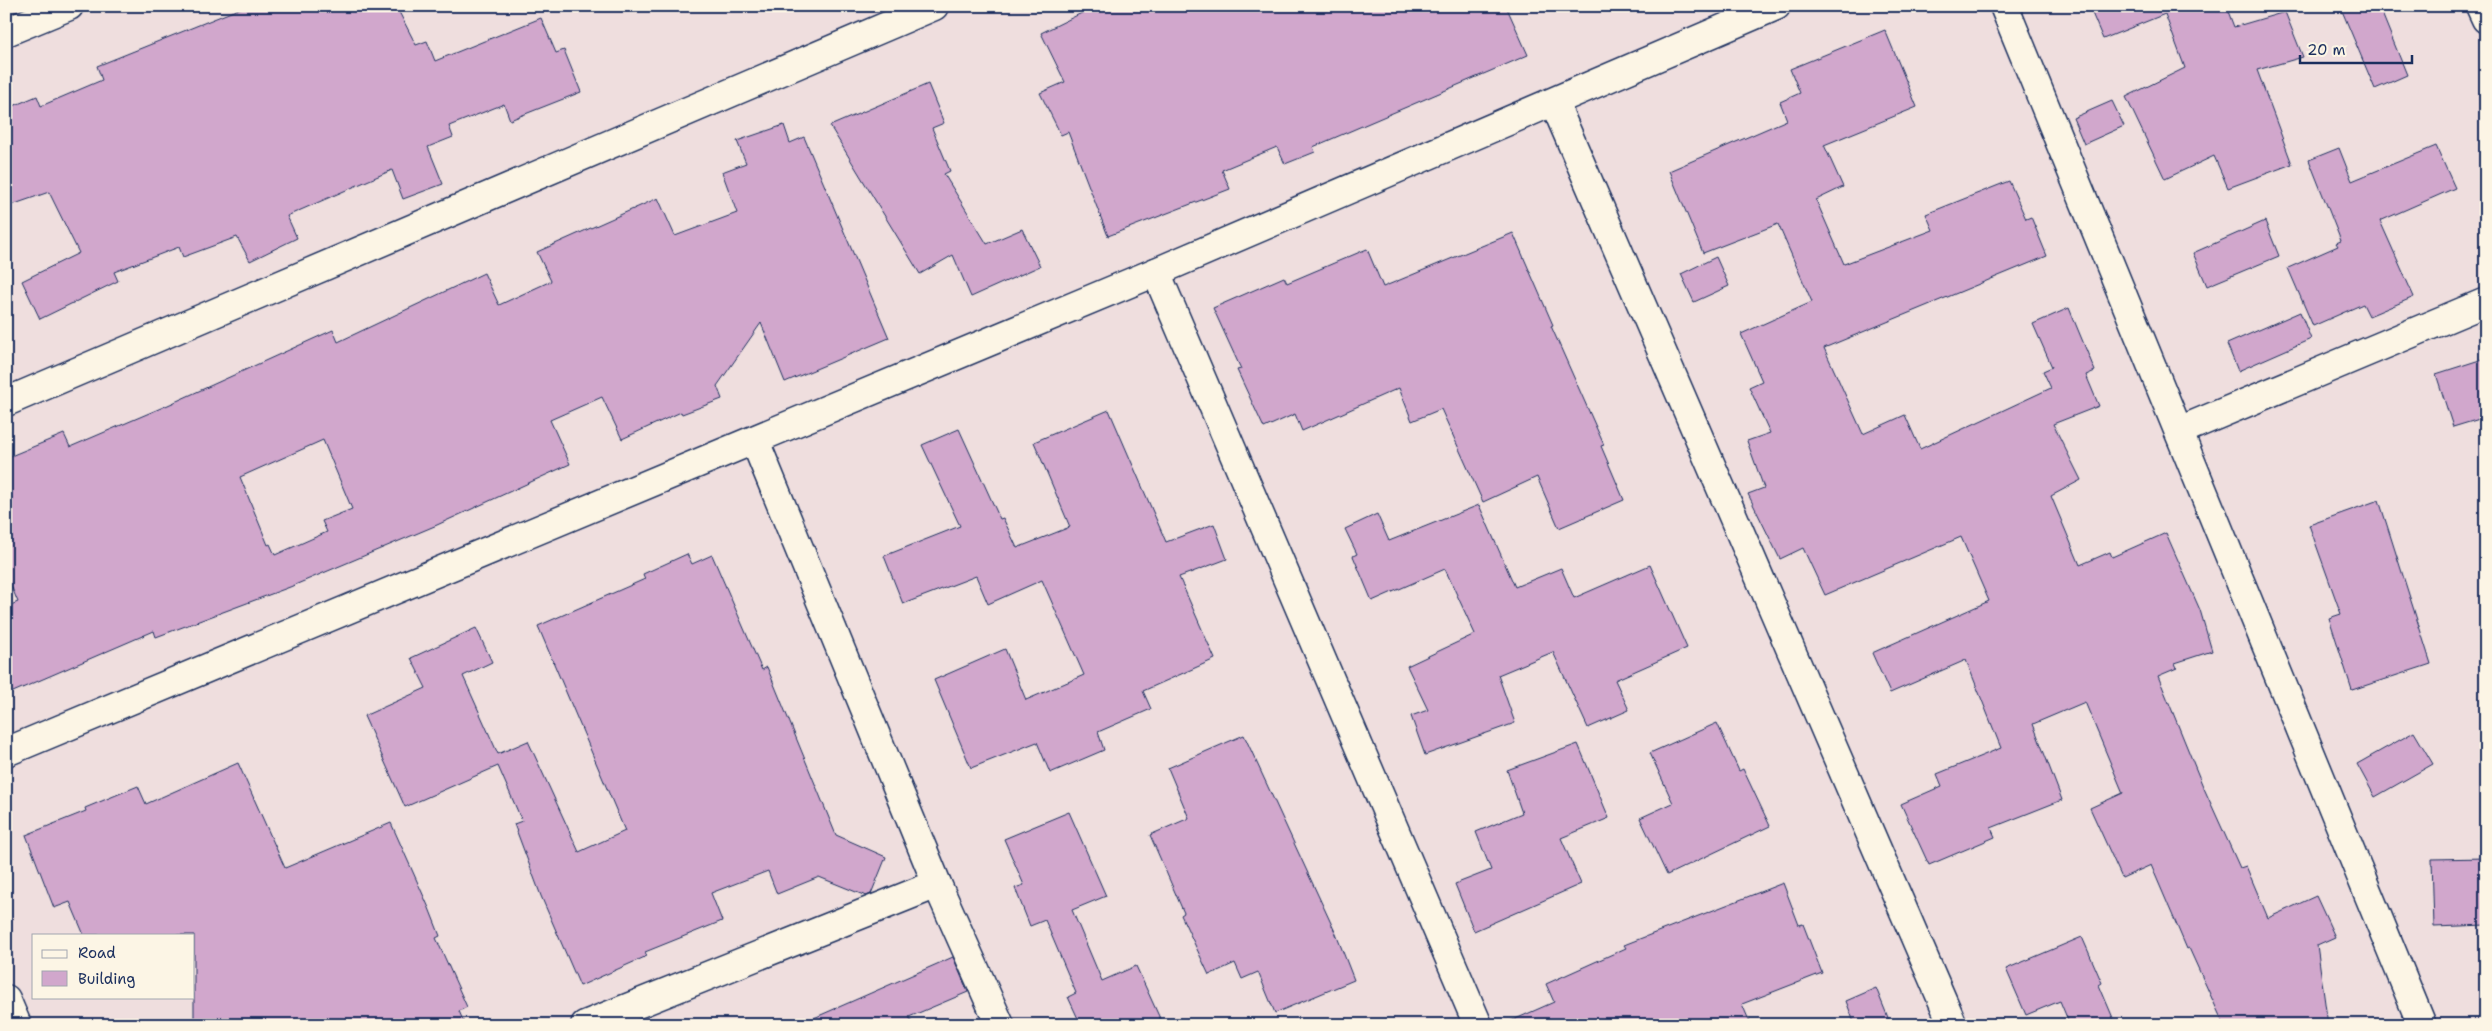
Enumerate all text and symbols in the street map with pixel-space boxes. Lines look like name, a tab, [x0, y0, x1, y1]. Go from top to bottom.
scale bar	[2300, 32, 2412, 64]
text: 20 m	[2307, 40, 2346, 60]
legend	[32, 934, 195, 998]
text: Road	[78, 943, 116, 963]
text: Building	[78, 969, 135, 989]

